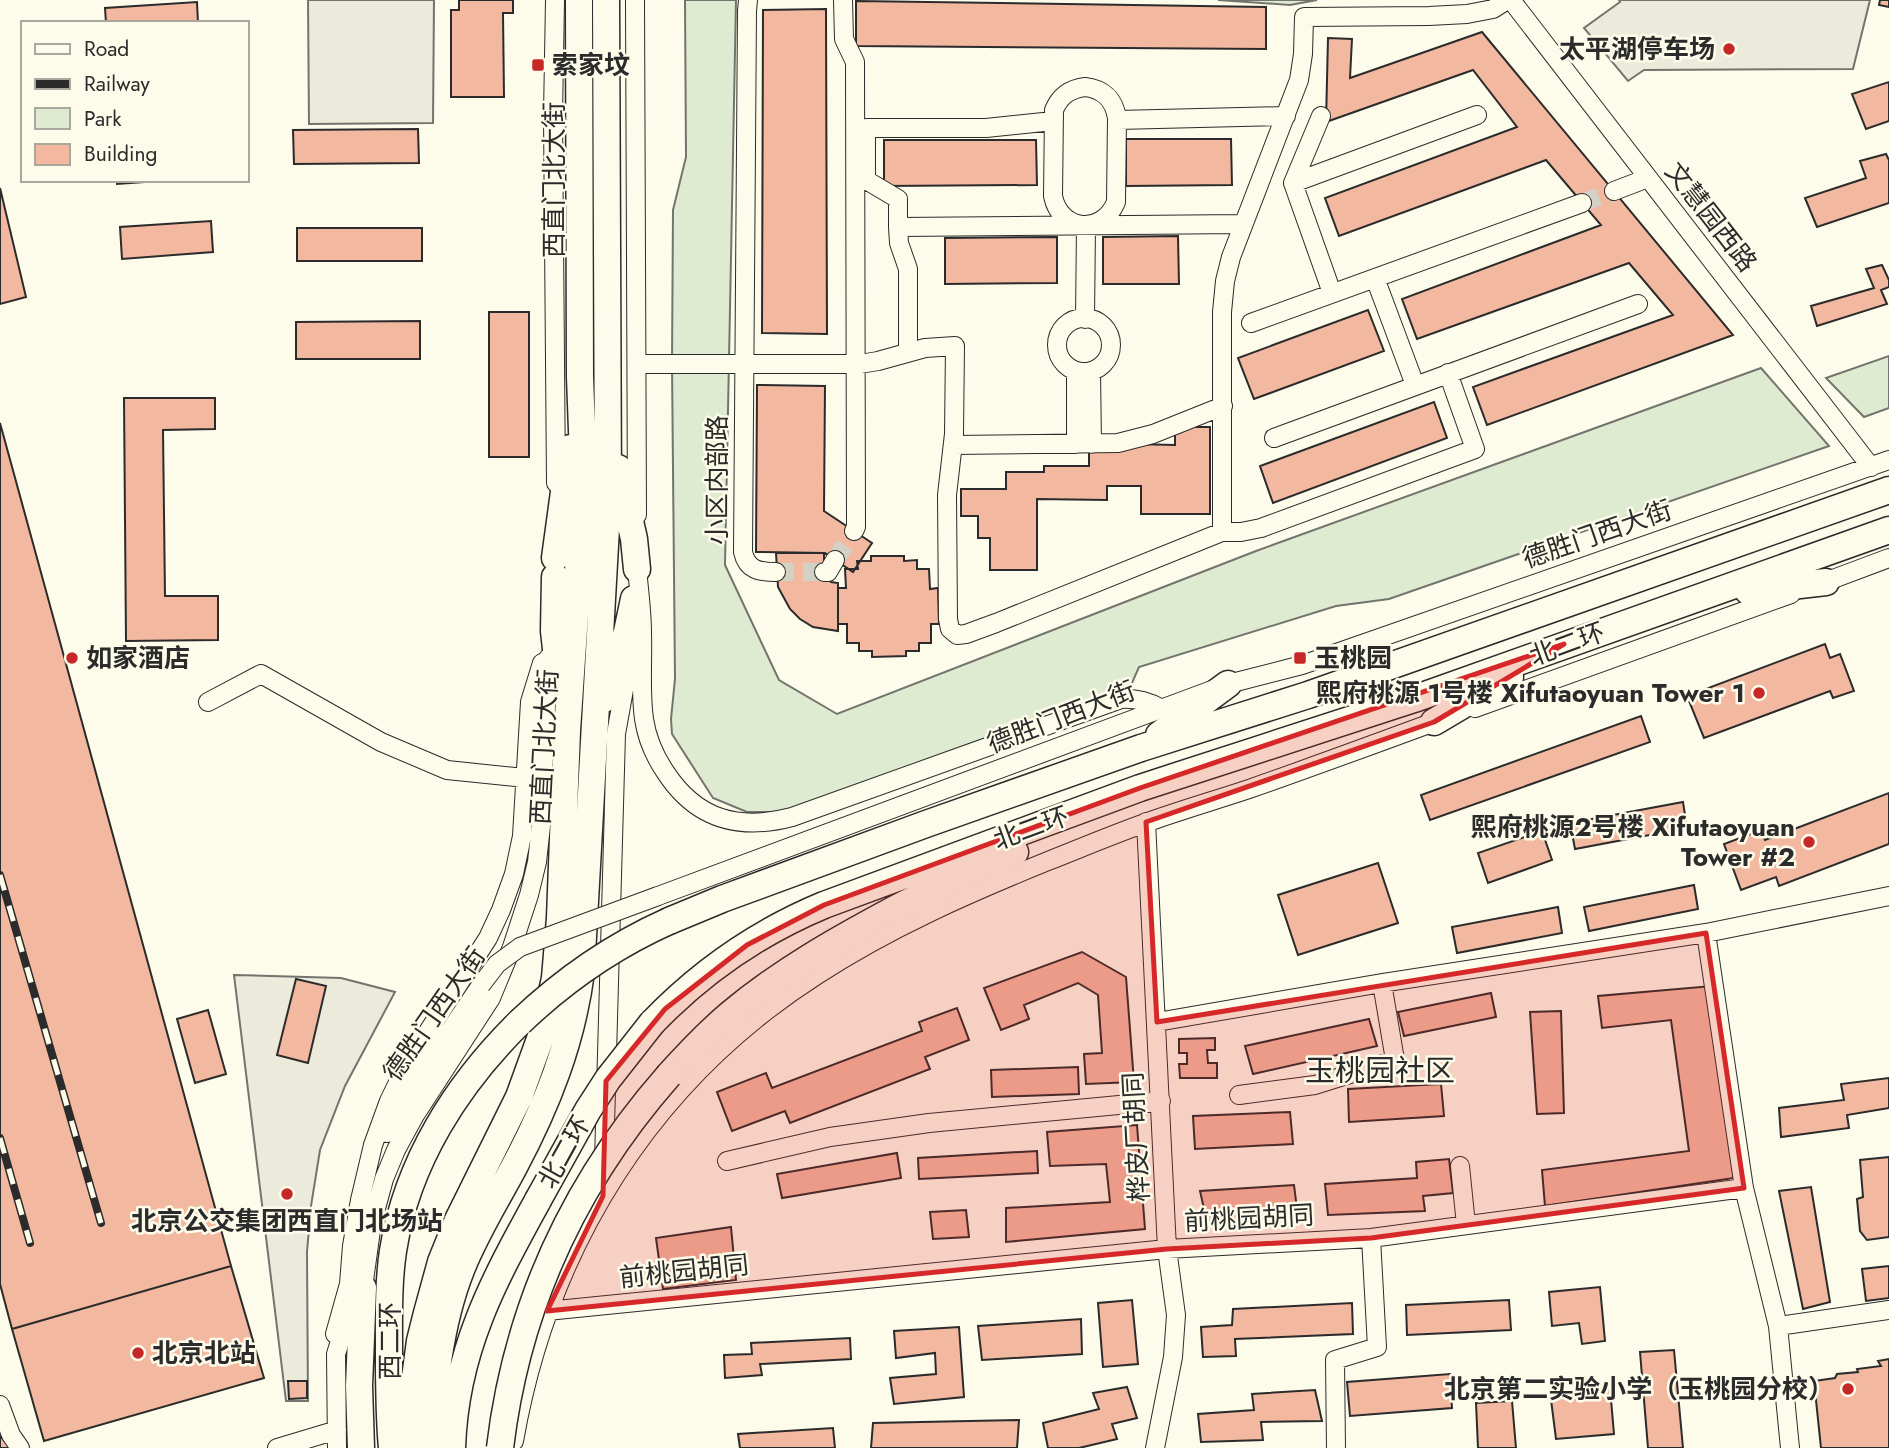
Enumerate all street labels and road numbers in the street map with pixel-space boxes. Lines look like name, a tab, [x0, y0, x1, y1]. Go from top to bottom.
street label: 西直门北大街	[535, 102, 573, 258]
street label: 文慧园西路	[1656, 154, 1766, 280]
street label: 小区内部路	[698, 415, 736, 545]
street label: 德胜门西大街	[1517, 491, 1677, 577]
street label: 北二环	[1524, 613, 1610, 675]
street label: 西直门北大街	[521, 668, 567, 826]
street label: 德胜门西大街	[981, 671, 1141, 763]
street label: 北二环	[988, 797, 1074, 859]
street label: 德胜门西大街	[374, 939, 494, 1089]
street label: 桦皮厂胡同	[1114, 1071, 1158, 1203]
street label: 北二环	[528, 1109, 600, 1195]
street label: 前桃园胡同	[1183, 1196, 1315, 1240]
street label: 前桃园胡同	[617, 1245, 751, 1297]
street label: 西二环	[371, 1302, 409, 1380]

